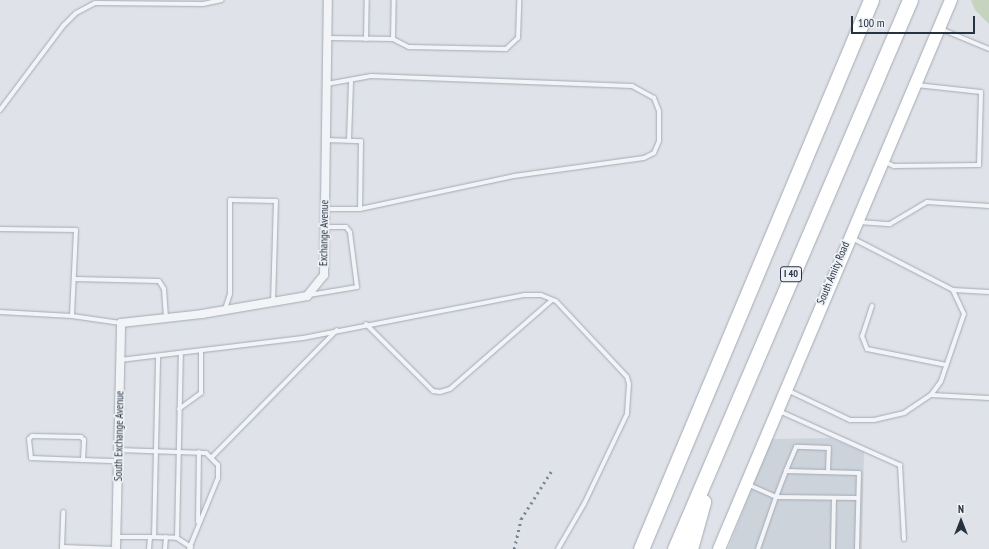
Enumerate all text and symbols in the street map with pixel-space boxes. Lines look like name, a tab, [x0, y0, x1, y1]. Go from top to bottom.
scale bar	[853, 8, 977, 34]
text: 100 m	[858, 15, 885, 30]
street label: Exchange Avenue	[317, 200, 331, 266]
street label: South Amity Road	[814, 239, 852, 307]
road number: I 40	[780, 266, 802, 282]
street label: South Exchange Avenue	[112, 390, 126, 482]
north arrow	[941, 501, 981, 541]
text: N	[958, 502, 964, 516]

